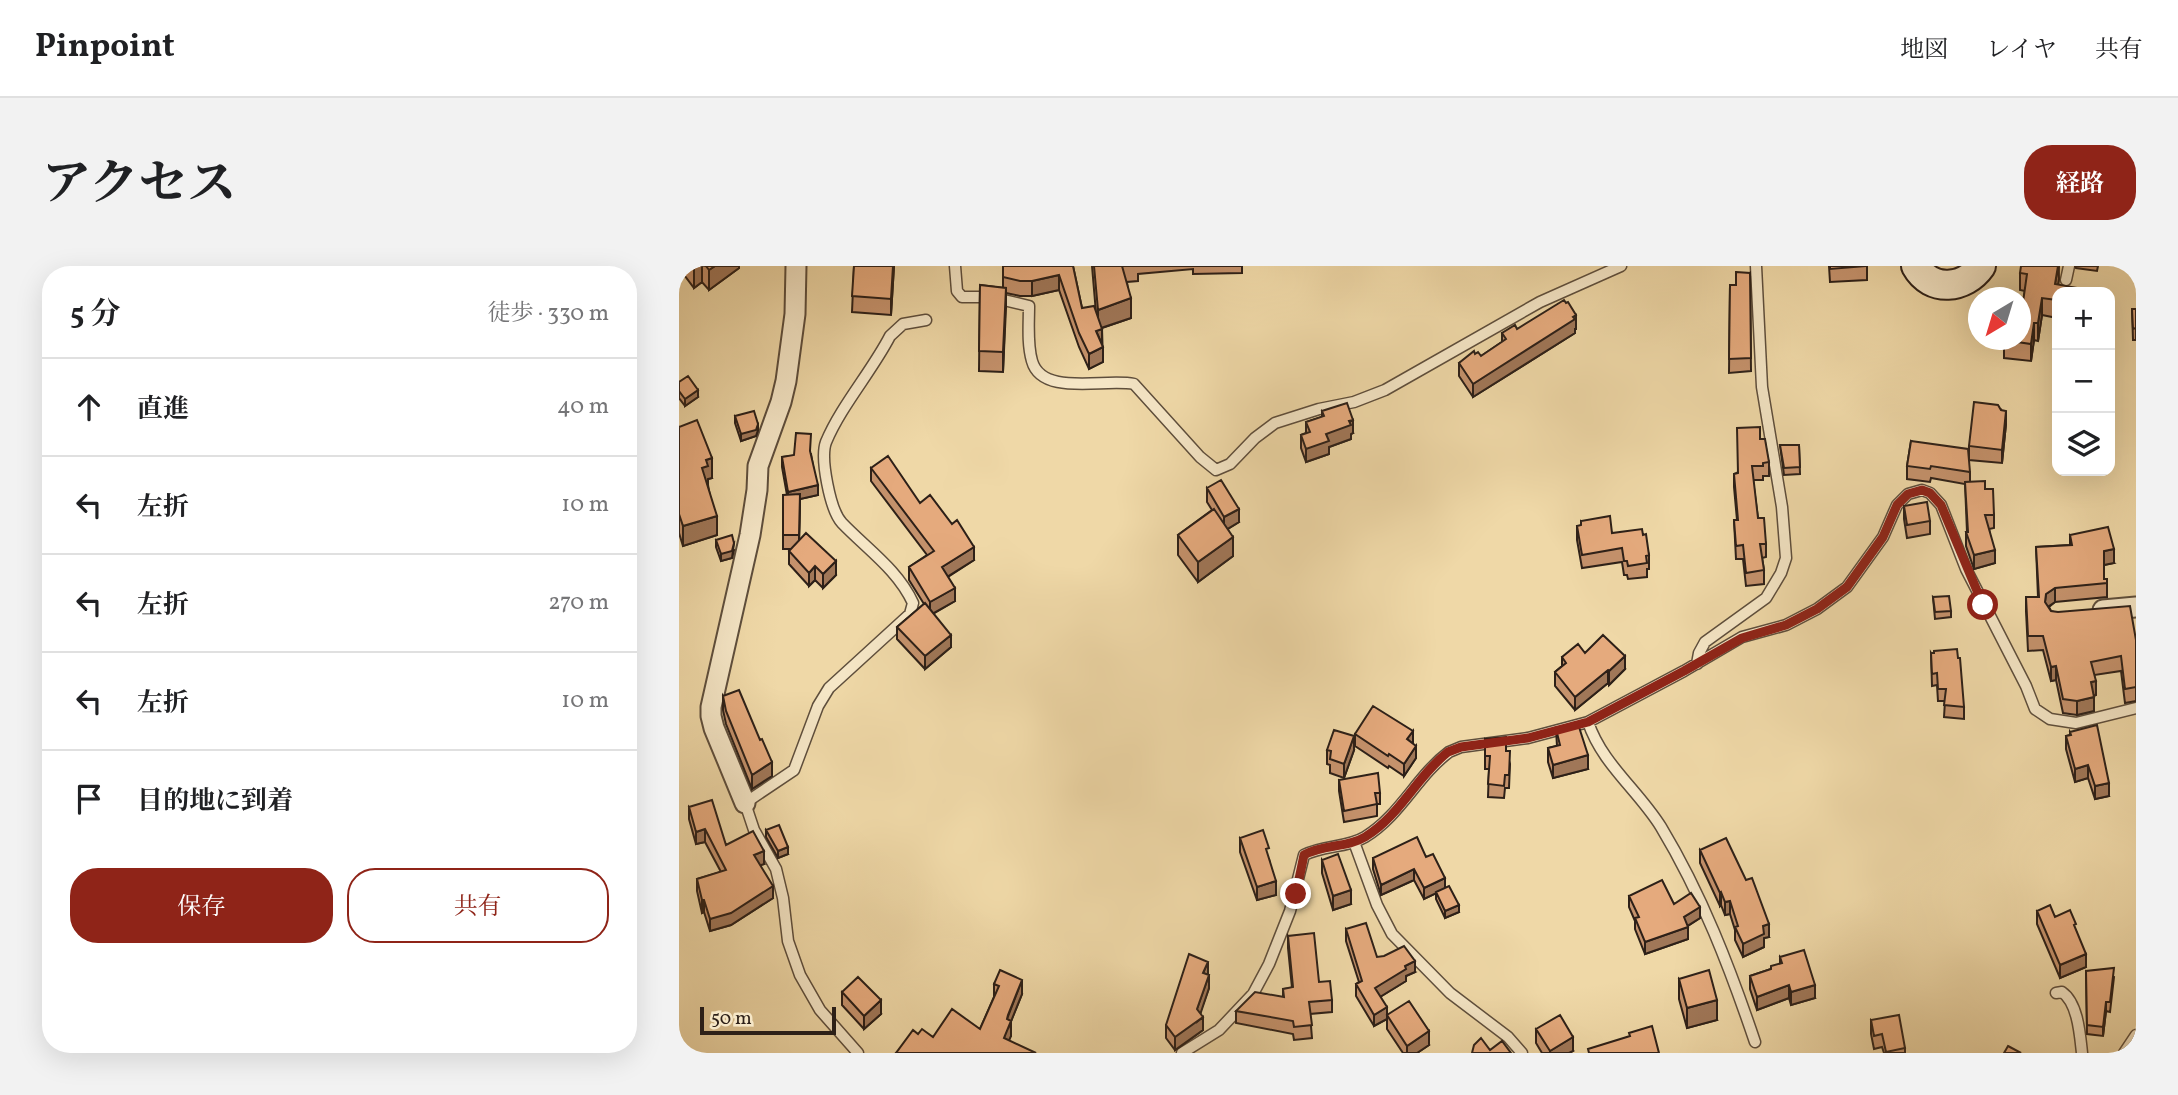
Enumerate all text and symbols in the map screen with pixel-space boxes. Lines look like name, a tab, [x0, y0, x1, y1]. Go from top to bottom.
text: Pinpoint	[35, 25, 175, 71]
text: 地図	[1900, 34, 1948, 68]
text: レイヤ	[1986, 34, 2057, 68]
text: 共有	[2095, 34, 2143, 68]
button: 経路	[2024, 145, 2136, 220]
text: アクセス	[42, 152, 237, 221]
north arrow	[1968, 287, 2031, 350]
map controls	[2052, 287, 2115, 476]
button: +	[2052, 287, 2115, 350]
text: 5 分	[70, 294, 120, 336]
text: 徒歩 · 330 m	[488, 298, 609, 330]
button: −	[2052, 350, 2115, 413]
icon: ahead	[70, 388, 108, 426]
text: 40 m	[557, 391, 609, 423]
text: 直進	[137, 392, 189, 428]
button: layers	[2052, 413, 2115, 476]
icon: left	[70, 486, 108, 524]
text: 10 m	[561, 489, 609, 521]
text: 左折	[137, 490, 189, 526]
icon: left	[70, 584, 108, 622]
text: 270 m	[548, 587, 609, 619]
text: 左折	[137, 588, 189, 624]
route start	[1967, 589, 1998, 620]
icon: left	[70, 682, 108, 720]
text: 10 m	[561, 685, 609, 717]
text: 左折	[137, 686, 189, 722]
icon: arrive	[70, 780, 108, 818]
text: 目的地に到着	[137, 784, 293, 820]
button: 保存	[70, 868, 333, 943]
button: 共有	[347, 868, 609, 943]
route end	[1280, 878, 1311, 909]
scale bar	[700, 1004, 837, 1036]
text: 50 m	[711, 1006, 752, 1032]

